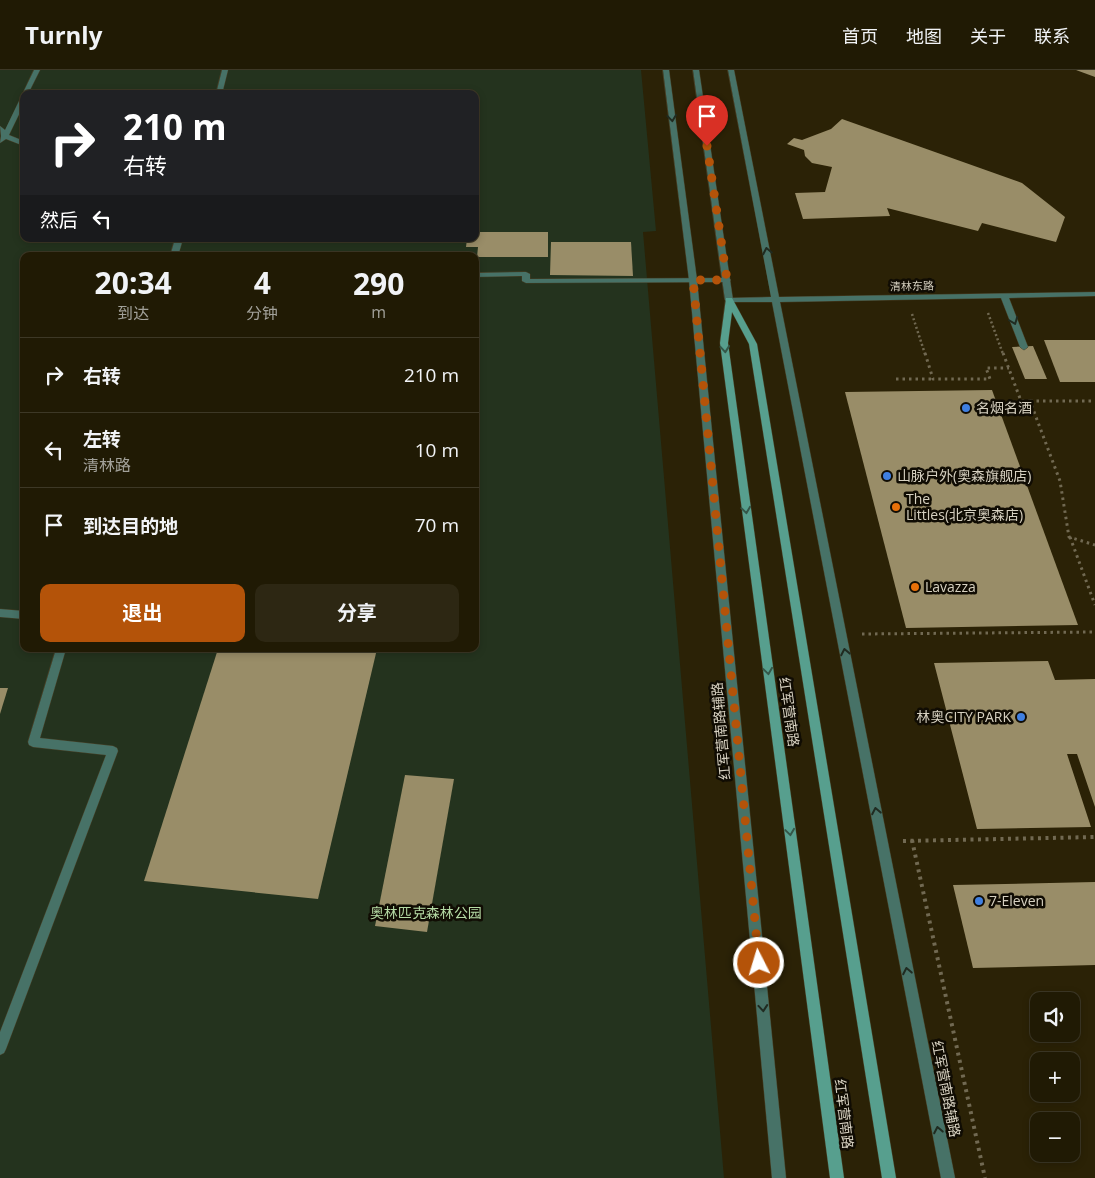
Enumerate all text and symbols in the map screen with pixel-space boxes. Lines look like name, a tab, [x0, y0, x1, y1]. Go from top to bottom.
text: Turnly	[25, 18, 102, 51]
text: 首页	[842, 24, 878, 48]
text: 地图	[906, 24, 942, 48]
text: 关于	[970, 24, 1006, 48]
text: 联系	[1034, 24, 1070, 48]
pin	[686, 95, 728, 146]
icon: arrive	[693, 102, 721, 130]
text: 210 m	[123, 103, 227, 150]
icon: right	[40, 110, 105, 175]
one-way arrow	[666, 115, 677, 123]
text: 右转	[123, 150, 167, 180]
icon: left	[88, 205, 116, 233]
text: 然后	[40, 207, 78, 233]
one-way arrow	[762, 247, 772, 256]
text: 20:34	[95, 262, 172, 303]
text: 4	[254, 262, 271, 303]
text: 290	[353, 263, 404, 304]
street label: 清林东路	[890, 278, 934, 293]
text: m	[371, 301, 386, 323]
text: 到达	[117, 302, 149, 324]
text: 分钟	[246, 302, 278, 324]
one-way arrow	[1008, 316, 1018, 325]
one-way arrow	[719, 345, 730, 353]
icon: right	[40, 361, 68, 389]
text: 210 m	[404, 362, 459, 388]
text: 右转	[83, 363, 121, 389]
place label: 名烟名酒	[976, 398, 1032, 417]
marker: 名烟名酒	[960, 402, 972, 414]
text: 左转	[83, 426, 121, 452]
icon: left	[40, 436, 68, 464]
text: 10 m	[415, 437, 459, 463]
text: 清林路	[83, 454, 131, 476]
place label: 山脉户外(奥森旗舰店)	[897, 466, 1031, 485]
marker: 山脉户外(奥森旗舰店)	[881, 470, 893, 482]
place label: The Littles(北京奥森店)	[906, 489, 1023, 524]
marker: The Littles(北京奥森店)	[890, 501, 902, 513]
one-way arrow	[741, 505, 751, 514]
icon: arrive	[40, 511, 68, 539]
text: 70 m	[415, 512, 459, 538]
text: 到达目的地	[83, 513, 178, 539]
place label: Lavazza	[925, 577, 976, 596]
marker: Lavazza	[909, 581, 921, 593]
button: 退出	[40, 584, 245, 642]
button: 分享	[255, 584, 459, 642]
one-way arrow	[840, 647, 850, 656]
one-way arrow	[763, 666, 773, 675]
street label: 红军营南路	[775, 676, 804, 748]
street label: 红军营南路辅路	[707, 681, 734, 781]
place label: 林奥CITY PARK	[917, 707, 1011, 726]
marker: 林奥CITY PARK	[1015, 711, 1027, 723]
one-way arrow	[871, 807, 882, 816]
one-way arrow	[785, 827, 795, 836]
place label: 7-Eleven	[989, 891, 1044, 910]
marker: 7-Eleven	[973, 895, 985, 907]
park label: 奥林匹克森林公园	[370, 903, 482, 922]
position arrow	[732, 936, 784, 988]
one-way arrow	[903, 966, 913, 975]
map controls	[1030, 992, 1080, 1162]
button: sound	[1030, 992, 1080, 1042]
one-way arrow	[757, 1005, 768, 1013]
street label: 红军营南路辅路	[928, 1039, 965, 1139]
button: +	[1030, 1052, 1080, 1102]
street label: 红军营南路	[831, 1078, 858, 1150]
button: −	[1030, 1112, 1080, 1162]
one-way arrow	[934, 1126, 944, 1135]

